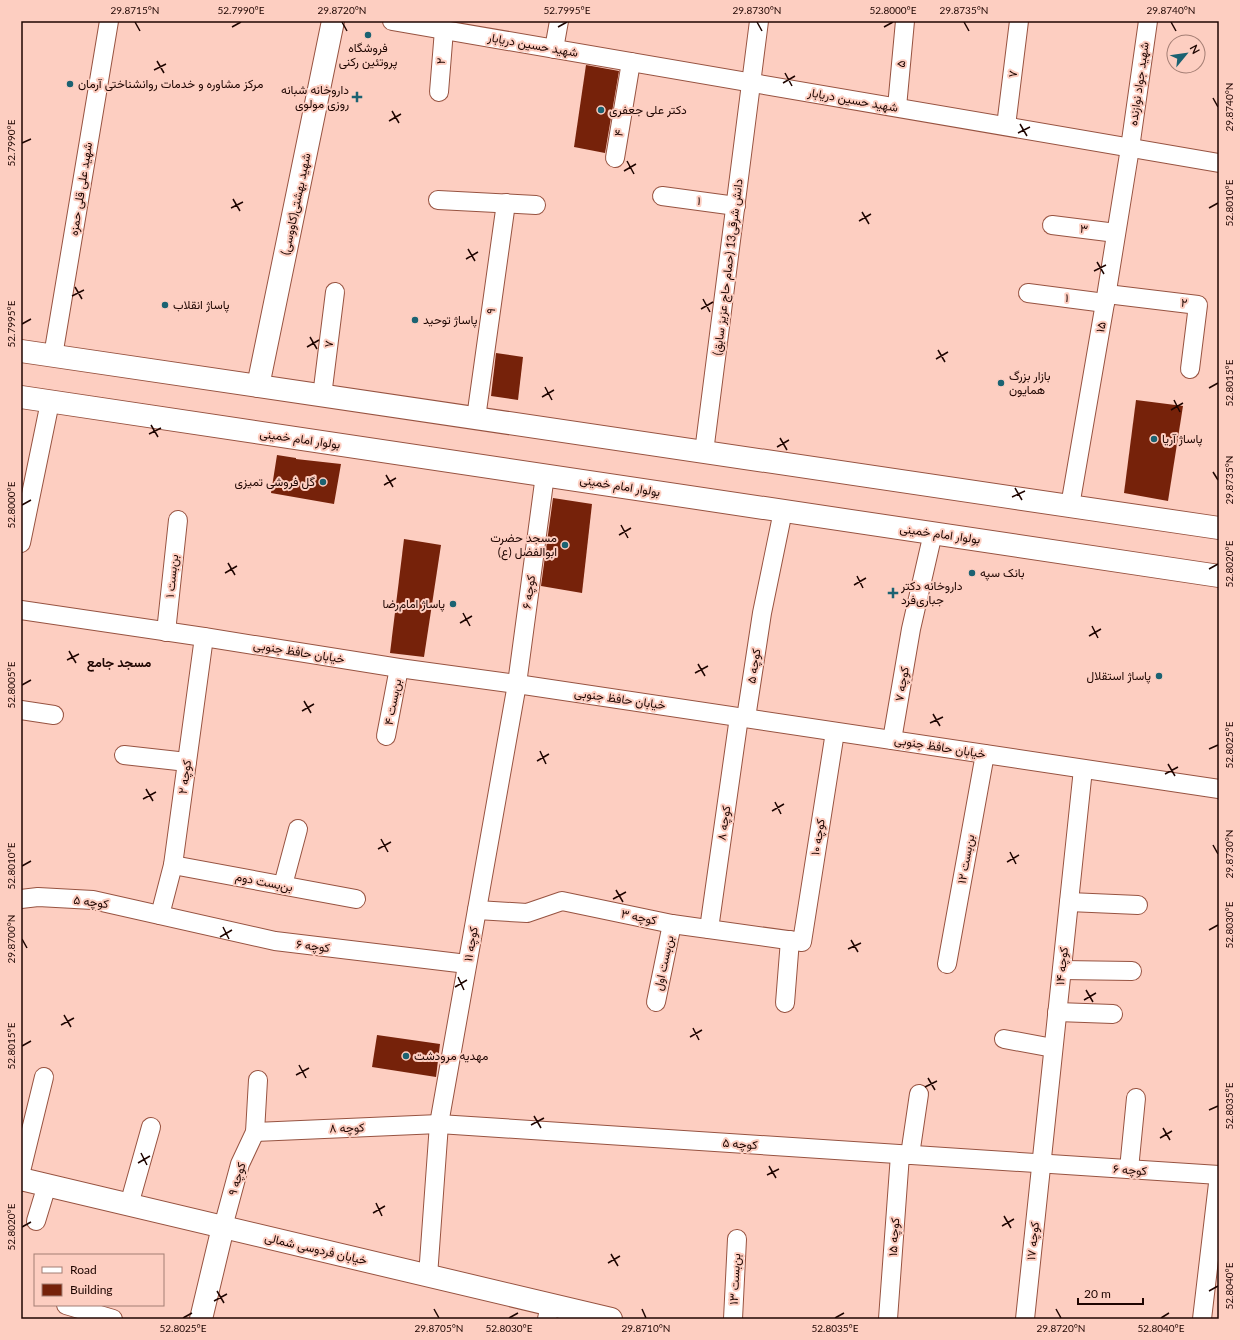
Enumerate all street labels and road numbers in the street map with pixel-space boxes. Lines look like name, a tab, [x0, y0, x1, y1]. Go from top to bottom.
street label: شهید حسین دریابار	[486, 29, 579, 61]
street label: شهید جواد نوازنده	[1125, 41, 1153, 127]
street label: ۲	[433, 57, 448, 65]
street label: ۵	[893, 60, 908, 68]
street label: ۷	[1005, 70, 1020, 78]
street label: شهید حسین دریابار	[806, 84, 899, 116]
street label: ۴	[611, 128, 627, 138]
street label: شهید علی قلی حمزه	[66, 141, 96, 237]
street label: شهید بهشتی(کاووسی)	[277, 152, 315, 256]
street label: دانش شرقی13 (حمام حاج عزیز سابق)	[709, 178, 748, 356]
street label: ۱	[696, 193, 702, 208]
street label: ۳	[1079, 221, 1089, 236]
street label: ۱	[1064, 290, 1070, 305]
street label: ۲	[1180, 295, 1188, 310]
street label: ۹	[483, 307, 498, 315]
street label: ۱۵	[1092, 320, 1109, 333]
street label: ۷	[321, 340, 336, 348]
street label: بولوار امام خمینی	[259, 425, 341, 453]
street label: بولوار امام خمینی	[579, 472, 661, 500]
street label: بولوار امام خمینی	[899, 520, 981, 548]
street label: بن‌بست ۱	[162, 554, 182, 598]
street label: کوچه ۶	[519, 574, 539, 610]
street label: خیابان حافظ جنوبی	[252, 637, 346, 667]
street label: کوچه ۵	[743, 647, 765, 685]
street label: کوچه ۷	[891, 665, 913, 703]
street label: بن‌بست ۴	[381, 677, 405, 727]
street label: خیابان حافظ جنوبی	[573, 685, 667, 713]
street label: خیابان حافظ جنوبی	[893, 732, 987, 762]
street label: کوچه ۲	[175, 759, 195, 795]
street label: کوچه ۸	[714, 805, 734, 841]
street label: کوچه ۱۰	[807, 818, 829, 856]
street label: بن‌بست ۱۲	[954, 833, 978, 885]
street label: بن‌بست دوم	[234, 869, 294, 895]
street label: کوچه ۵	[73, 892, 109, 912]
street label: کوچه ۳	[620, 905, 658, 929]
street label: کوچه ۱۱	[460, 925, 482, 963]
street label: بن‌بست اول	[650, 934, 678, 992]
street label: کوچه ۶	[295, 936, 331, 956]
street label: کوچه ۱۴	[1052, 946, 1072, 986]
street label: کوچه ۸	[329, 1119, 365, 1137]
street label: کوچه ۵	[722, 1135, 758, 1153]
street label: کوچه ۹	[224, 1161, 250, 1197]
street label: کوچه ۶	[1113, 1161, 1147, 1179]
street label: کوچه ۱۵	[885, 1217, 903, 1257]
street label: کوچه ۱۷	[1023, 1221, 1043, 1261]
street label: خیابان فردوسی شمالی	[263, 1229, 369, 1269]
street label: بن‌بست ۱۳	[726, 1253, 744, 1305]

